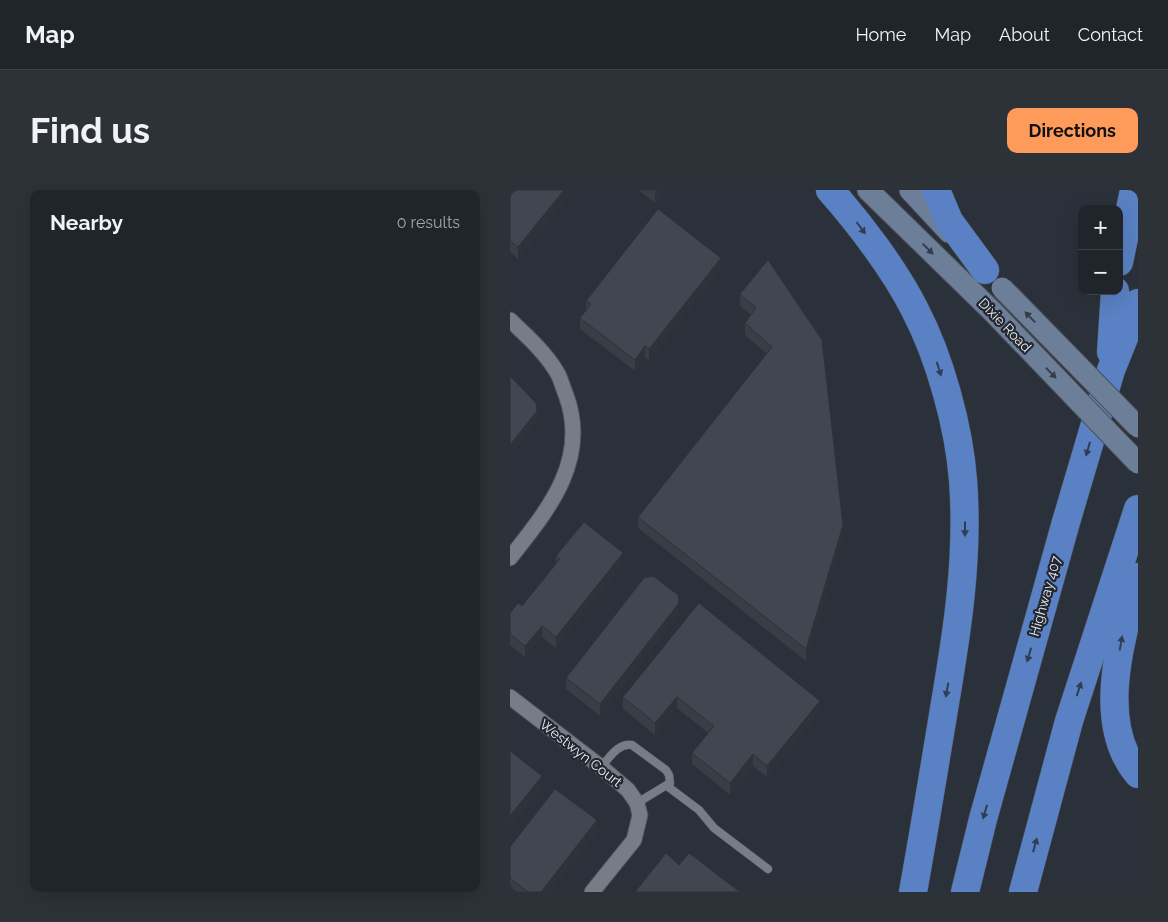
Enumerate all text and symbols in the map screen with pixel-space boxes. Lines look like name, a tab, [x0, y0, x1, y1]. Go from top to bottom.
text: Map	[25, 20, 75, 49]
text: Home	[855, 24, 906, 45]
text: Map	[934, 24, 971, 45]
text: About	[999, 24, 1050, 45]
text: Contact	[1078, 24, 1143, 45]
button: Directions	[1007, 108, 1138, 153]
text: Find us	[30, 110, 150, 151]
map controls	[1078, 205, 1123, 295]
button: +	[1078, 205, 1123, 250]
text: Nearby	[50, 210, 123, 235]
text: 0 results	[397, 213, 460, 232]
one-way arrow	[855, 221, 866, 234]
one-way arrow	[922, 242, 934, 254]
button: −	[1078, 250, 1123, 295]
street label: Dixie Road	[975, 295, 1035, 355]
one-way arrow	[1025, 311, 1037, 323]
one-way arrow	[935, 362, 943, 377]
one-way arrow	[1045, 366, 1057, 378]
one-way arrow	[1083, 441, 1091, 456]
one-way arrow	[961, 521, 969, 537]
street label: Highway 407	[1026, 553, 1064, 638]
one-way arrow	[1117, 635, 1125, 651]
one-way arrow	[1024, 648, 1032, 663]
one-way arrow	[1076, 681, 1084, 696]
one-way arrow	[943, 683, 951, 699]
street label: Westwyn Court	[537, 716, 626, 790]
one-way arrow	[980, 804, 988, 819]
one-way arrow	[1032, 837, 1040, 852]

